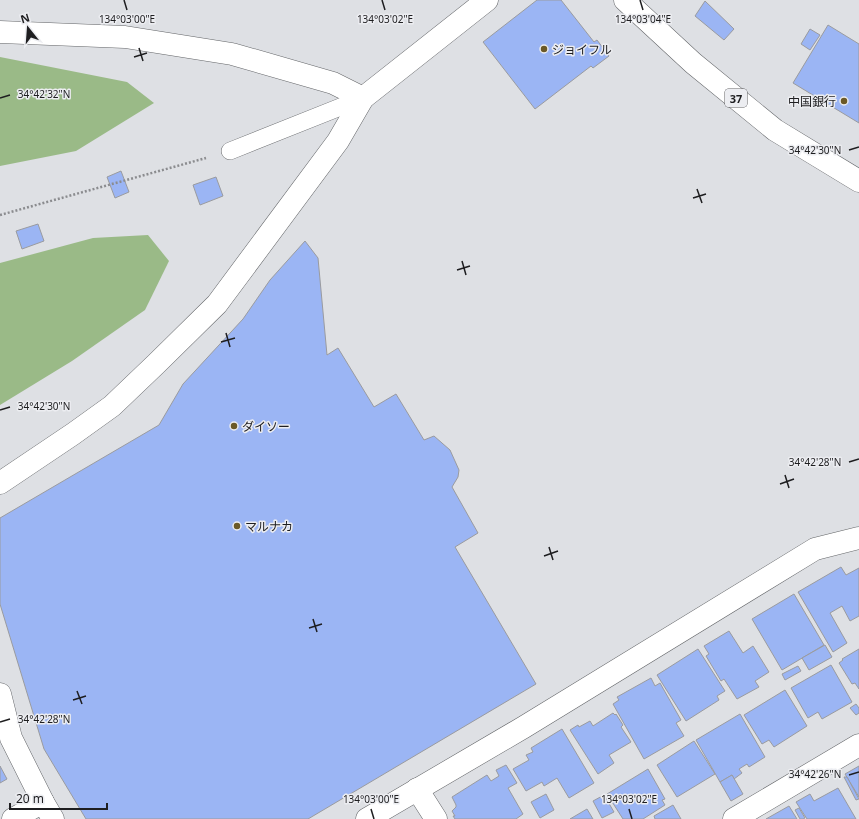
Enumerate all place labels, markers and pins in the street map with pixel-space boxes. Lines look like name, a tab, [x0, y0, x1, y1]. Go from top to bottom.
place label: ジョイフル	[552, 41, 612, 58]
marker: ジョイフル	[539, 44, 549, 54]
place label: 中国銀行	[788, 93, 836, 110]
marker: 中国銀行	[839, 96, 849, 106]
place label: ダイソー	[242, 418, 290, 435]
marker: ダイソー	[229, 421, 239, 431]
place label: マルナカ	[245, 518, 293, 535]
marker: マルナカ	[232, 521, 242, 531]

